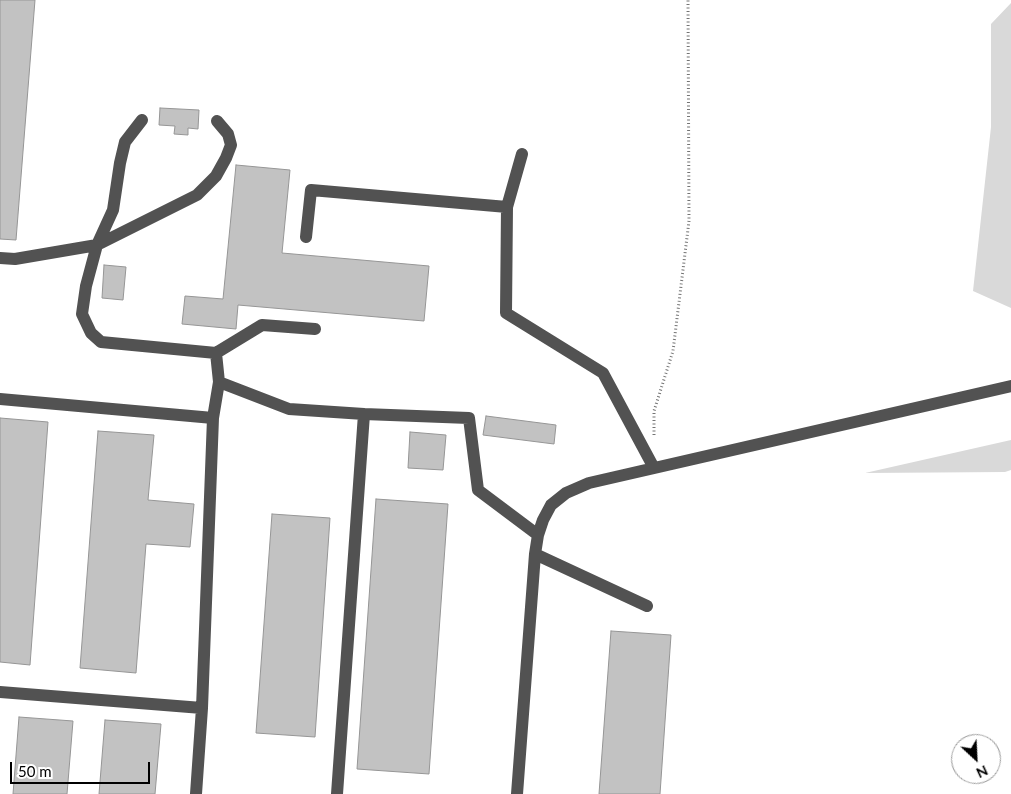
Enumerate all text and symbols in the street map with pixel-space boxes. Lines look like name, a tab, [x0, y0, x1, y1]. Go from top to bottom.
north arrow	[951, 734, 1001, 784]
scale bar	[12, 752, 152, 784]
text: 50 m	[18, 762, 52, 780]
text: N	[974, 762, 991, 782]

